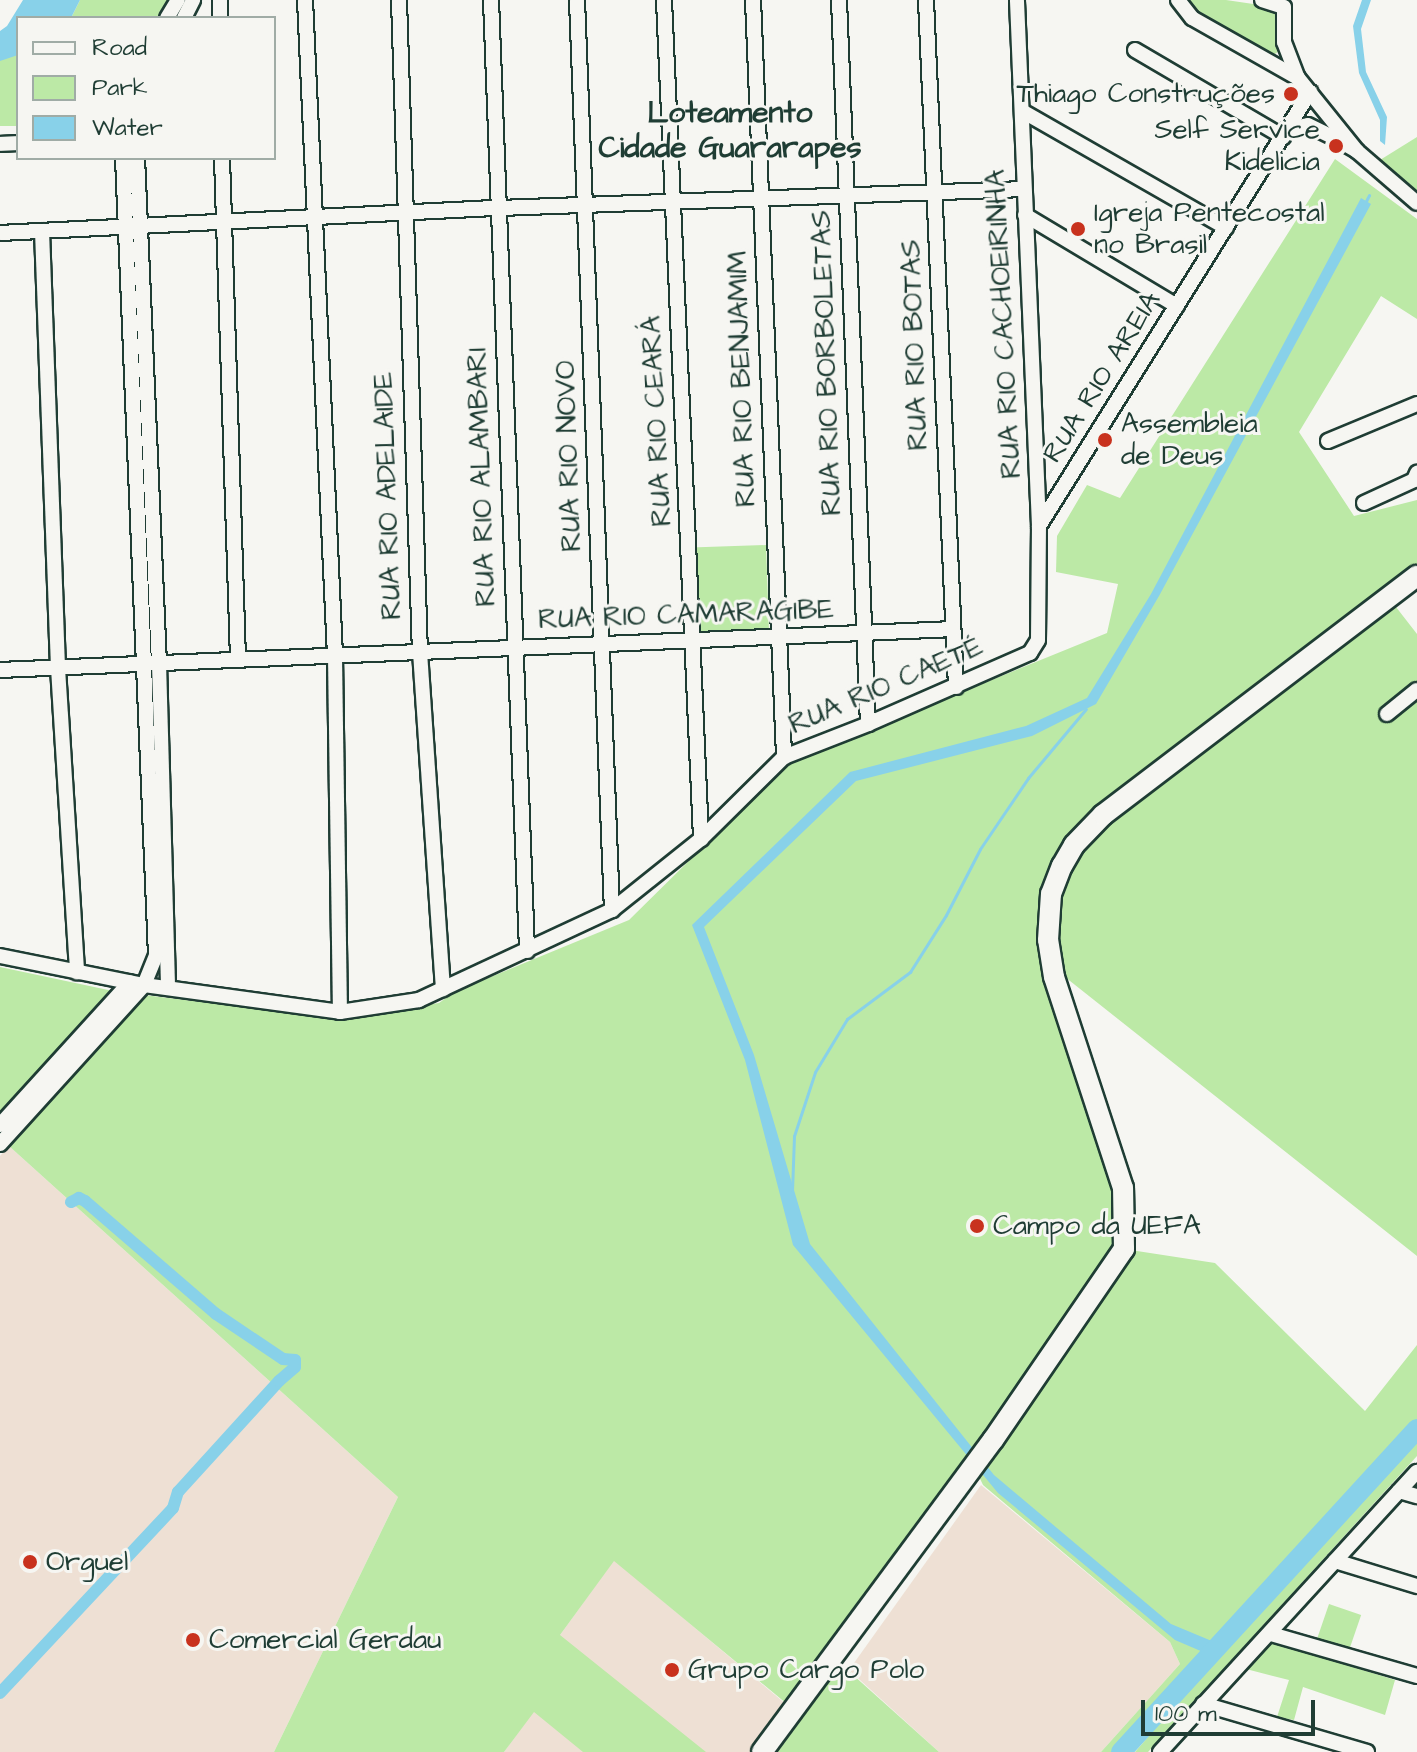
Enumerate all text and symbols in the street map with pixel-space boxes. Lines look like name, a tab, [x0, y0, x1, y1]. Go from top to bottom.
legend	[16, 16, 276, 160]
text: Road	[92, 31, 147, 65]
text: Park	[92, 71, 148, 105]
place label: Thiago Construções	[1017, 77, 1275, 111]
marker: Thiago Construções	[1282, 85, 1300, 103]
district label: Loteamento Cidade Guararapes	[599, 95, 861, 166]
text: Water	[92, 111, 163, 145]
place label: Self Service Kidelicia	[1154, 113, 1320, 179]
marker: Self Service Kidelicia	[1327, 137, 1345, 155]
street label: RUA RIO CACHOEIRINHA	[979, 168, 1029, 480]
place label: Igreja Pentecostal no Brasil	[1094, 196, 1325, 262]
street label: RUA RIO BORBOLETAS	[805, 210, 849, 516]
marker: Igreja Pentecostal no Brasil	[1069, 220, 1087, 238]
street label: RUA RIO BOTAS	[895, 239, 935, 451]
street label: RUA RIO BENJAMIM	[721, 250, 763, 508]
street label: RUA RIO AREIA	[1036, 285, 1168, 469]
street label: RUA RIO CEARÁ	[635, 315, 679, 527]
street label: RUA RIO ALAMBARI	[461, 347, 503, 607]
street label: RUA RIO NOVO	[549, 360, 589, 552]
street label: RUA RIO ADELAIDE	[367, 372, 409, 620]
place label: Assembleia de Deus	[1121, 407, 1258, 473]
marker: Assembleia de Deus	[1096, 431, 1114, 449]
street label: RUA RIO CAMARAGIBE	[538, 593, 834, 637]
street label: RUA RIO CAETÉ	[784, 630, 988, 742]
place label: Campo da UEFA	[993, 1209, 1201, 1243]
marker: Campo da UEFA	[968, 1217, 986, 1235]
place label: Orguel	[46, 1545, 128, 1579]
marker: Orguel	[21, 1553, 39, 1571]
place label: Comercial Gerdau	[209, 1623, 442, 1657]
marker: Comercial Gerdau	[184, 1631, 202, 1649]
place label: Grupo Cargo Polo	[688, 1653, 924, 1687]
marker: Grupo Cargo Polo	[663, 1661, 681, 1679]
scale bar	[1145, 1684, 1319, 1734]
text: 100 m	[1155, 1697, 1217, 1731]

